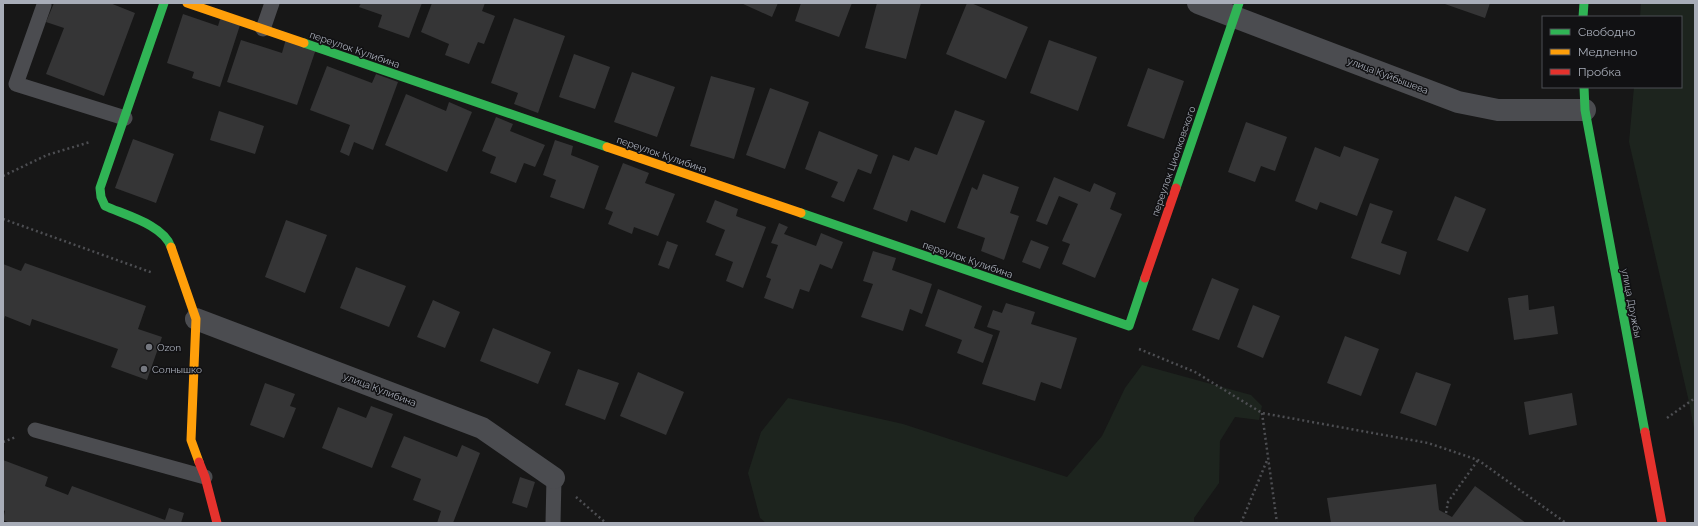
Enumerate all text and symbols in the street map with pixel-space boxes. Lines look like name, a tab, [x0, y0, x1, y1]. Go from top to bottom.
legend	[1542, 16, 1682, 88]
text: Свободно	[1578, 25, 1635, 39]
street label: переулок Кулибина	[308, 29, 401, 70]
text: Медленно	[1578, 45, 1637, 59]
street label: улица Куйбышева	[1346, 55, 1430, 96]
text: Пробка	[1578, 65, 1621, 79]
street label: переулок Циолковского	[1149, 105, 1198, 218]
street label: переулок Кулибина	[615, 134, 708, 175]
street label: переулок Кулибина	[921, 239, 1014, 280]
street label: улица Дружбы	[1619, 267, 1644, 339]
marker: Ozon	[144, 342, 154, 352]
place label: Ozon	[157, 342, 181, 353]
marker: Солнышко	[139, 364, 149, 374]
place label: Солнышко	[152, 364, 202, 375]
street label: улица Кулибина	[342, 371, 418, 408]

